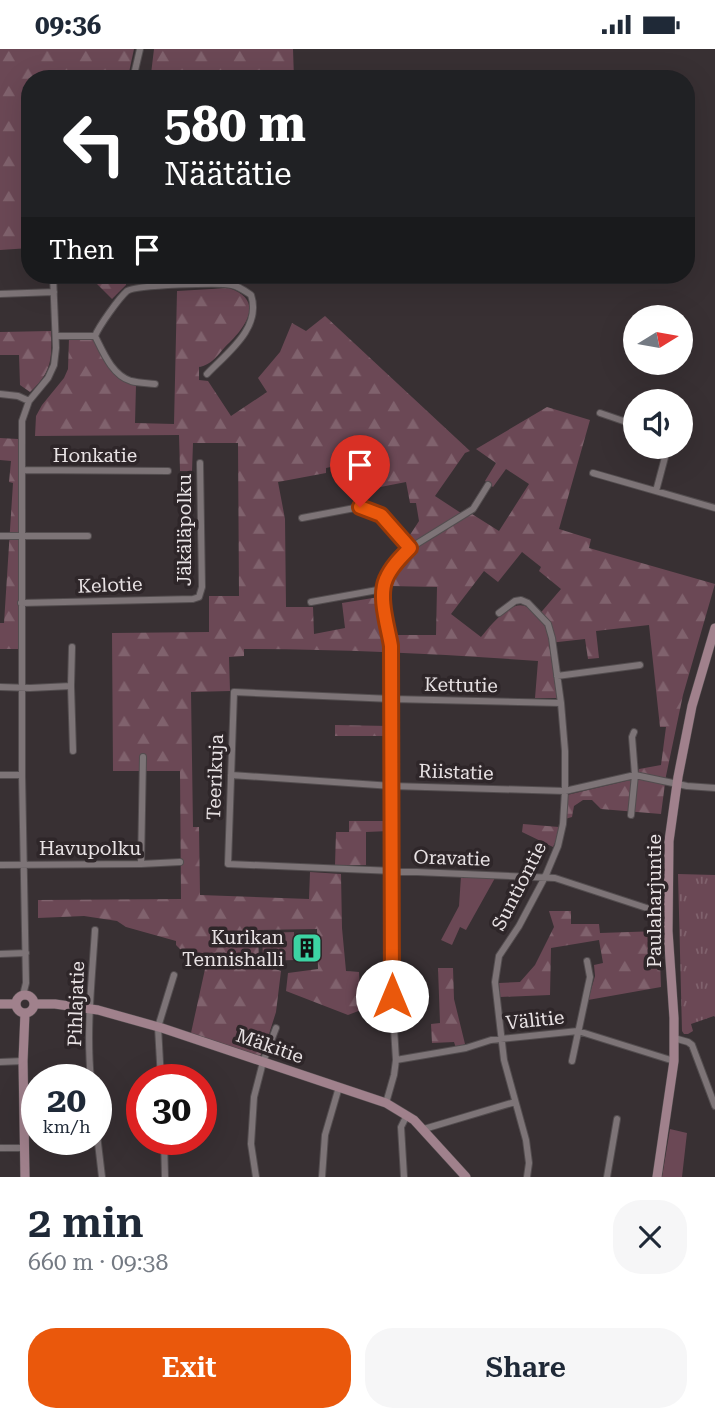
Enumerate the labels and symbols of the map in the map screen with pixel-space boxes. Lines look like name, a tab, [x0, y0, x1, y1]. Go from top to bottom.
north arrow	[623, 305, 693, 375]
pin	[330, 435, 390, 507]
street label: Honkatie	[53, 444, 137, 467]
street label: Jäkäläpolku	[173, 474, 196, 586]
street label: Kelotie	[77, 572, 143, 598]
street label: Kettutie	[424, 673, 498, 697]
street label: Teerikuja	[202, 733, 228, 820]
street label: Riistatie	[418, 759, 494, 785]
street label: Paulaharjuntie	[643, 834, 666, 968]
street label: Havupolku	[39, 837, 141, 860]
street label: Suntiontie	[487, 838, 551, 934]
street label: Oravatie	[413, 845, 491, 871]
place label: Kurikan Tennishalli	[182, 926, 284, 971]
building icon: Kurikan Tennishalli	[290, 931, 324, 965]
position arrow	[355, 959, 429, 1033]
street label: Pihlajatie	[63, 961, 89, 1047]
street label: Välitie	[505, 1005, 565, 1035]
street label: Mäkitie	[233, 1024, 307, 1068]
speed limit sign: 30	[126, 1064, 217, 1155]

